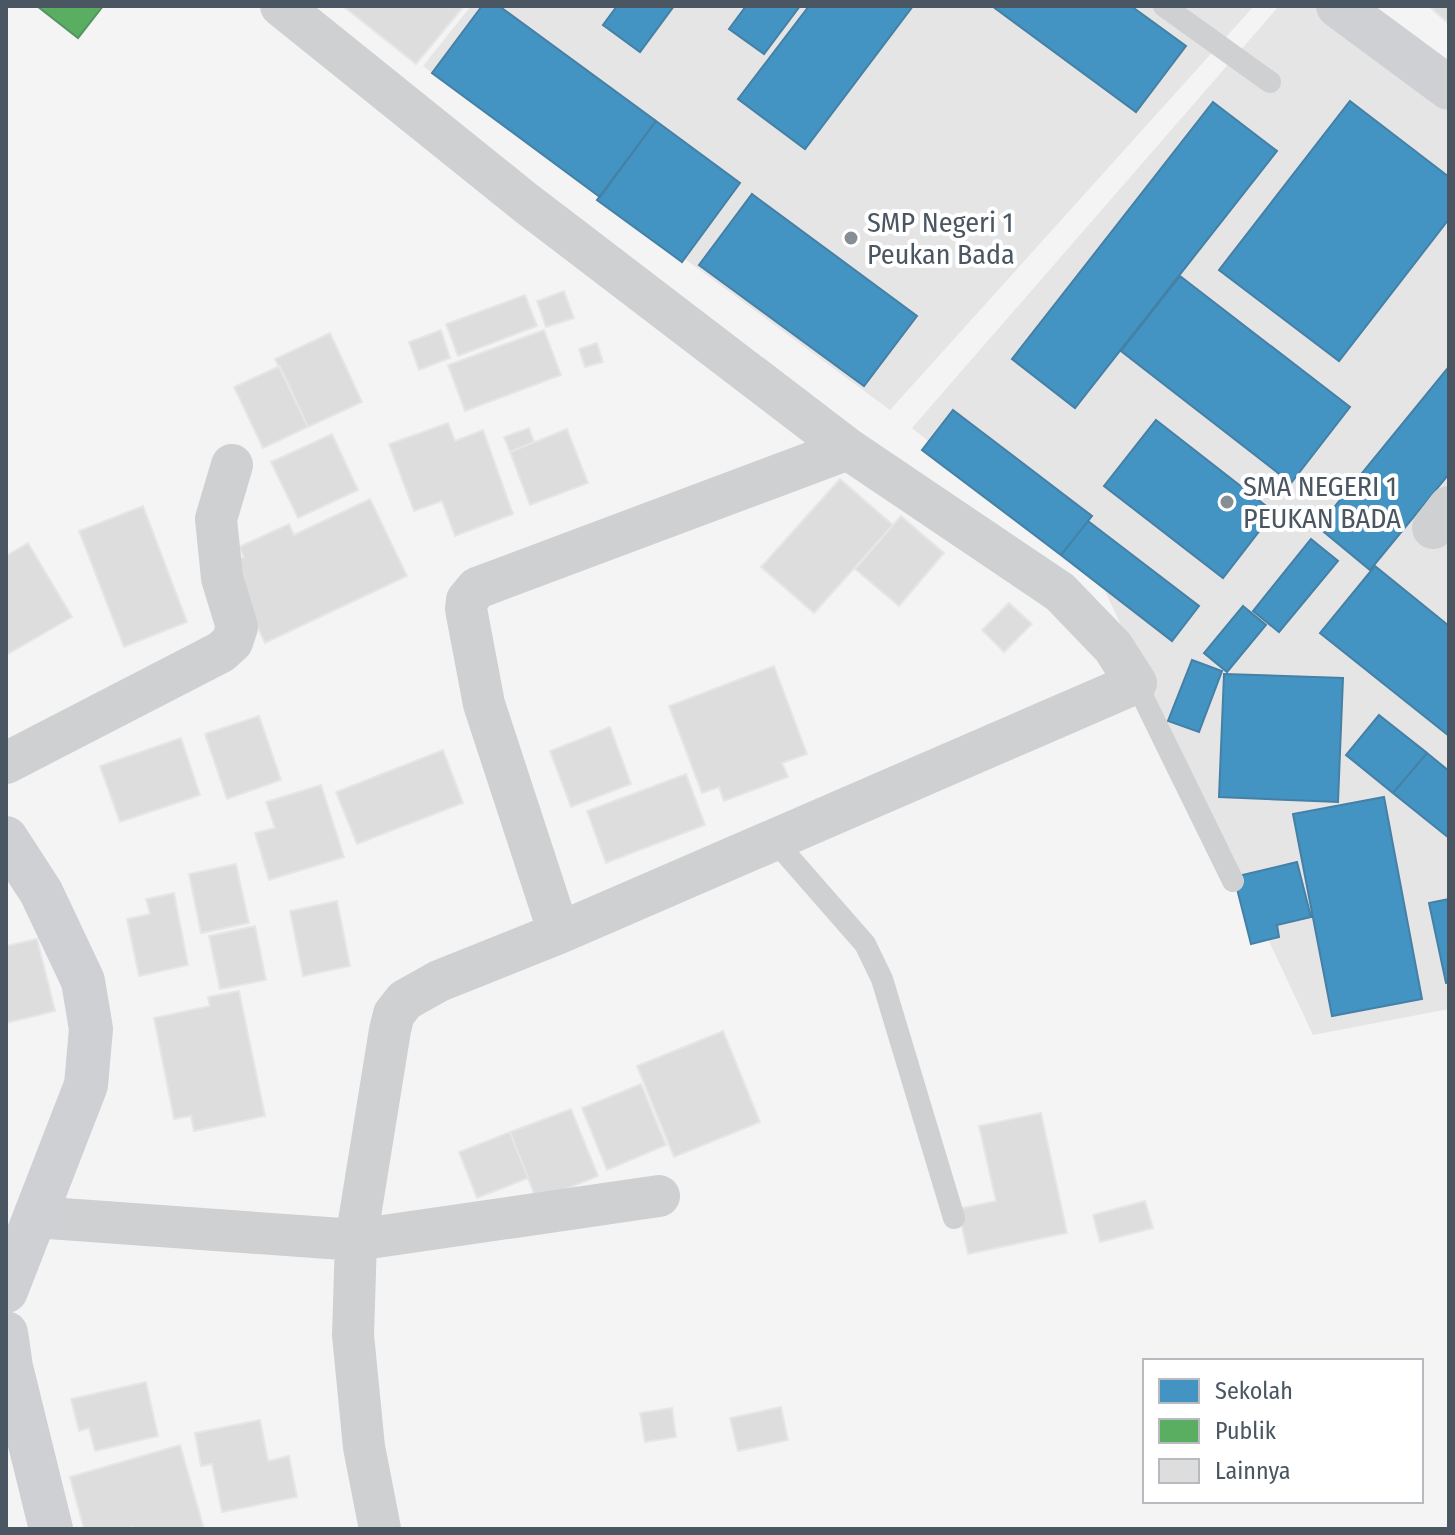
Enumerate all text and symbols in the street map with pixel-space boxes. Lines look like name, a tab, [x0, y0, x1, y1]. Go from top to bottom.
place label: SMP Negeri 1 Peukan Bada	[867, 206, 1015, 271]
marker: SMP Negeri 1 Peukan Bada	[842, 229, 860, 247]
place label: SMA NEGERI 1 PEUKAN BADA	[1243, 470, 1401, 535]
marker: SMA NEGERI 1 PEUKAN BADA	[1218, 493, 1236, 511]
legend	[1143, 1359, 1423, 1503]
text: Sekolah	[1215, 1377, 1293, 1405]
text: Publik	[1215, 1417, 1277, 1445]
text: Lainnya	[1215, 1457, 1291, 1485]

